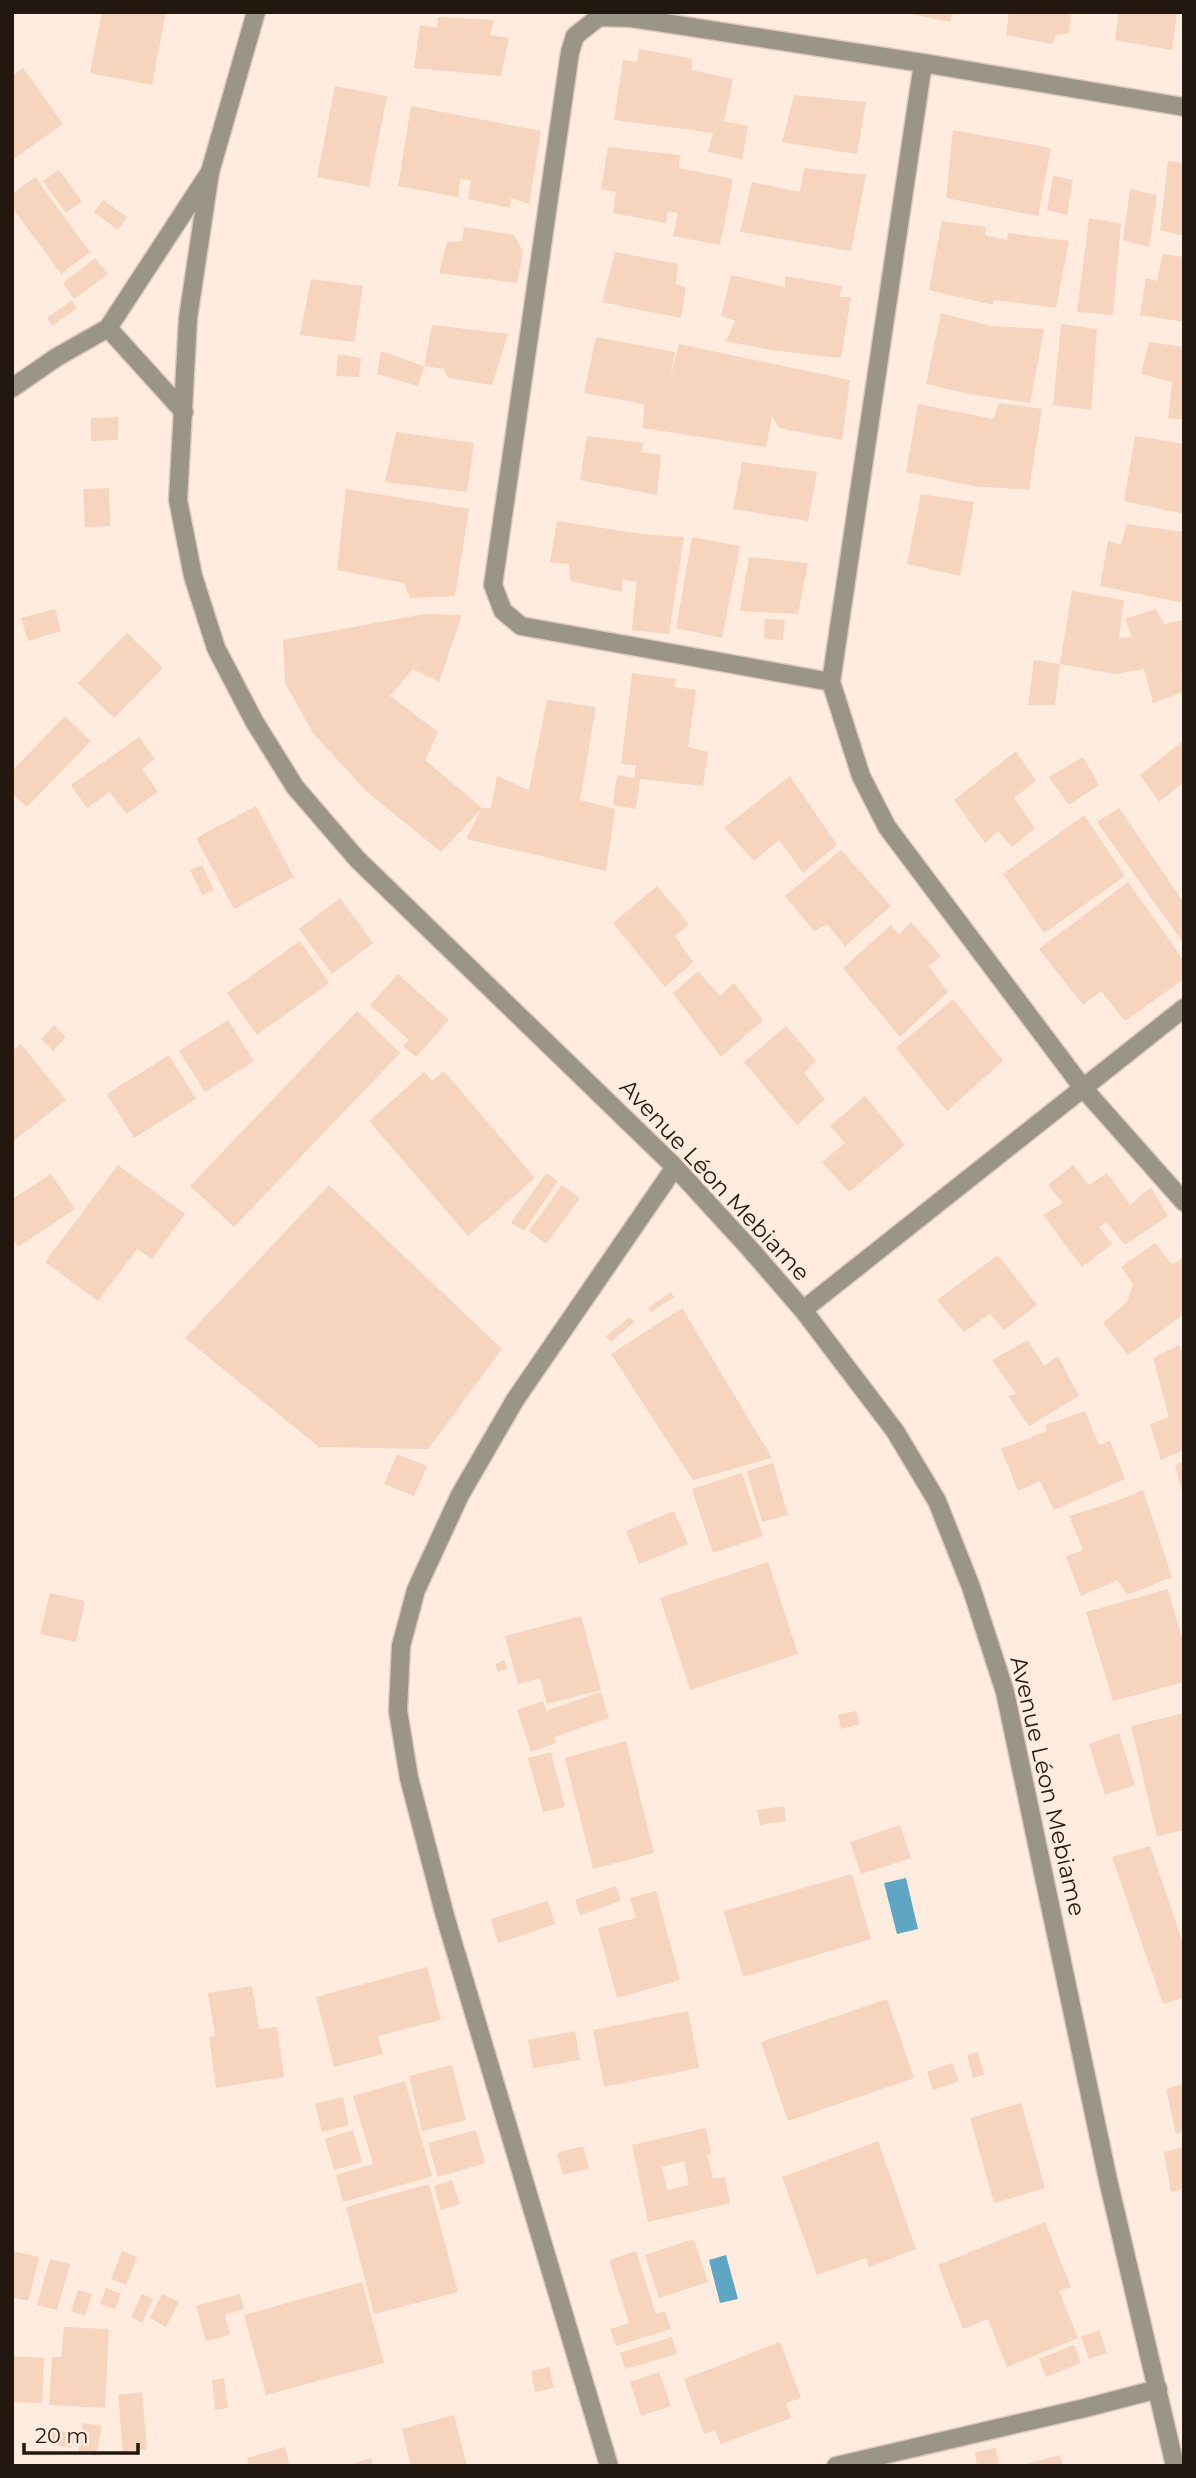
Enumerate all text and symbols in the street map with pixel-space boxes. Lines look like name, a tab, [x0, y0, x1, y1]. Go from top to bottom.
street label: Avenue Léon Mebiame	[614, 1073, 816, 1287]
street label: Avenue Léon Mebiame	[1004, 1653, 1092, 1919]
scale bar	[24, 2412, 138, 2456]
text: 20 m	[35, 2423, 89, 2448]

